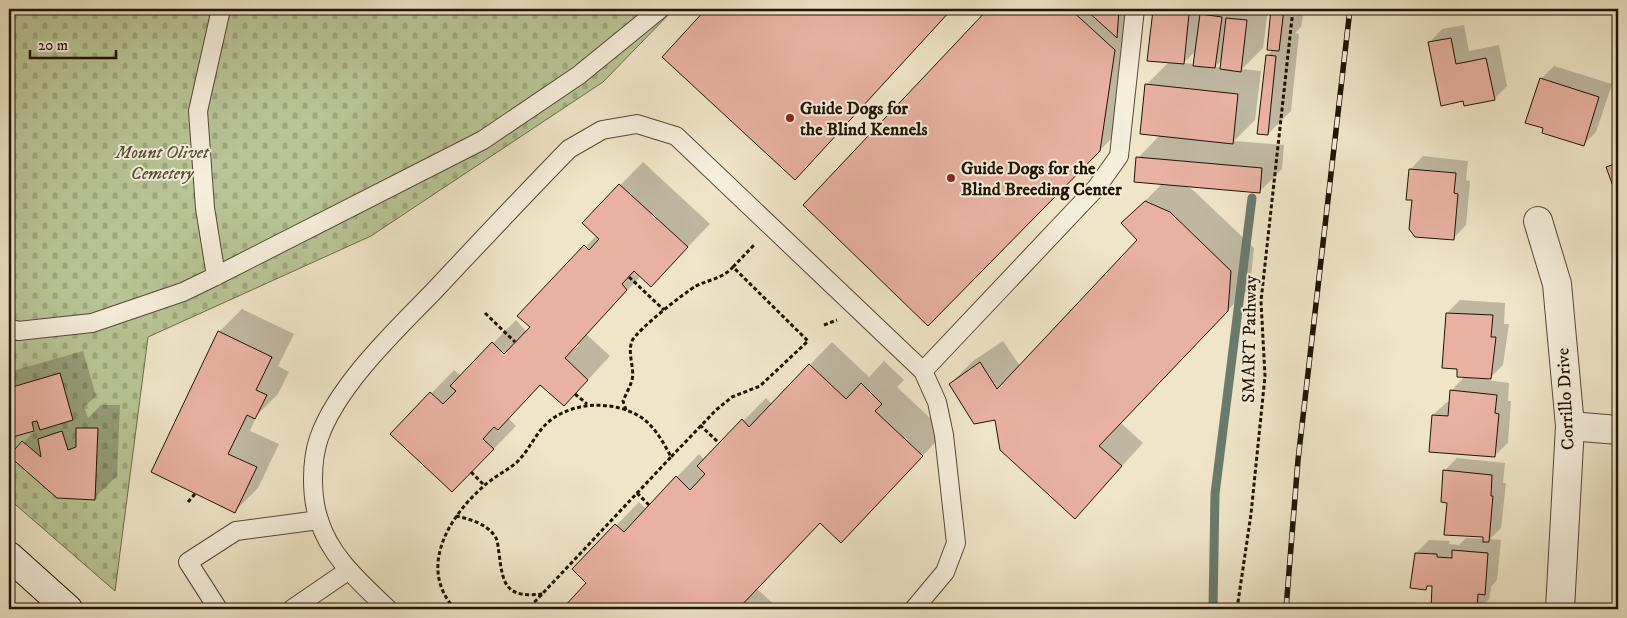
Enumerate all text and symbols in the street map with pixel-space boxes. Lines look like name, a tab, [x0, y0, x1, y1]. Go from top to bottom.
scale bar	[30, 28, 116, 60]
text: 20 m	[38, 36, 68, 55]
place label: Guide Dogs for the Blind Kennels	[800, 98, 928, 141]
marker: Guide Dogs for the Blind Kennels	[784, 112, 796, 124]
park label: Mount Olivet Cemetery	[114, 142, 210, 185]
place label: Guide Dogs for the Blind Breeding Center	[961, 158, 1122, 201]
marker: Guide Dogs for the Blind Breeding Center	[945, 172, 957, 184]
street label: SMART Pathway	[1238, 275, 1262, 403]
street label: Corrillo Drive	[1552, 347, 1580, 451]

